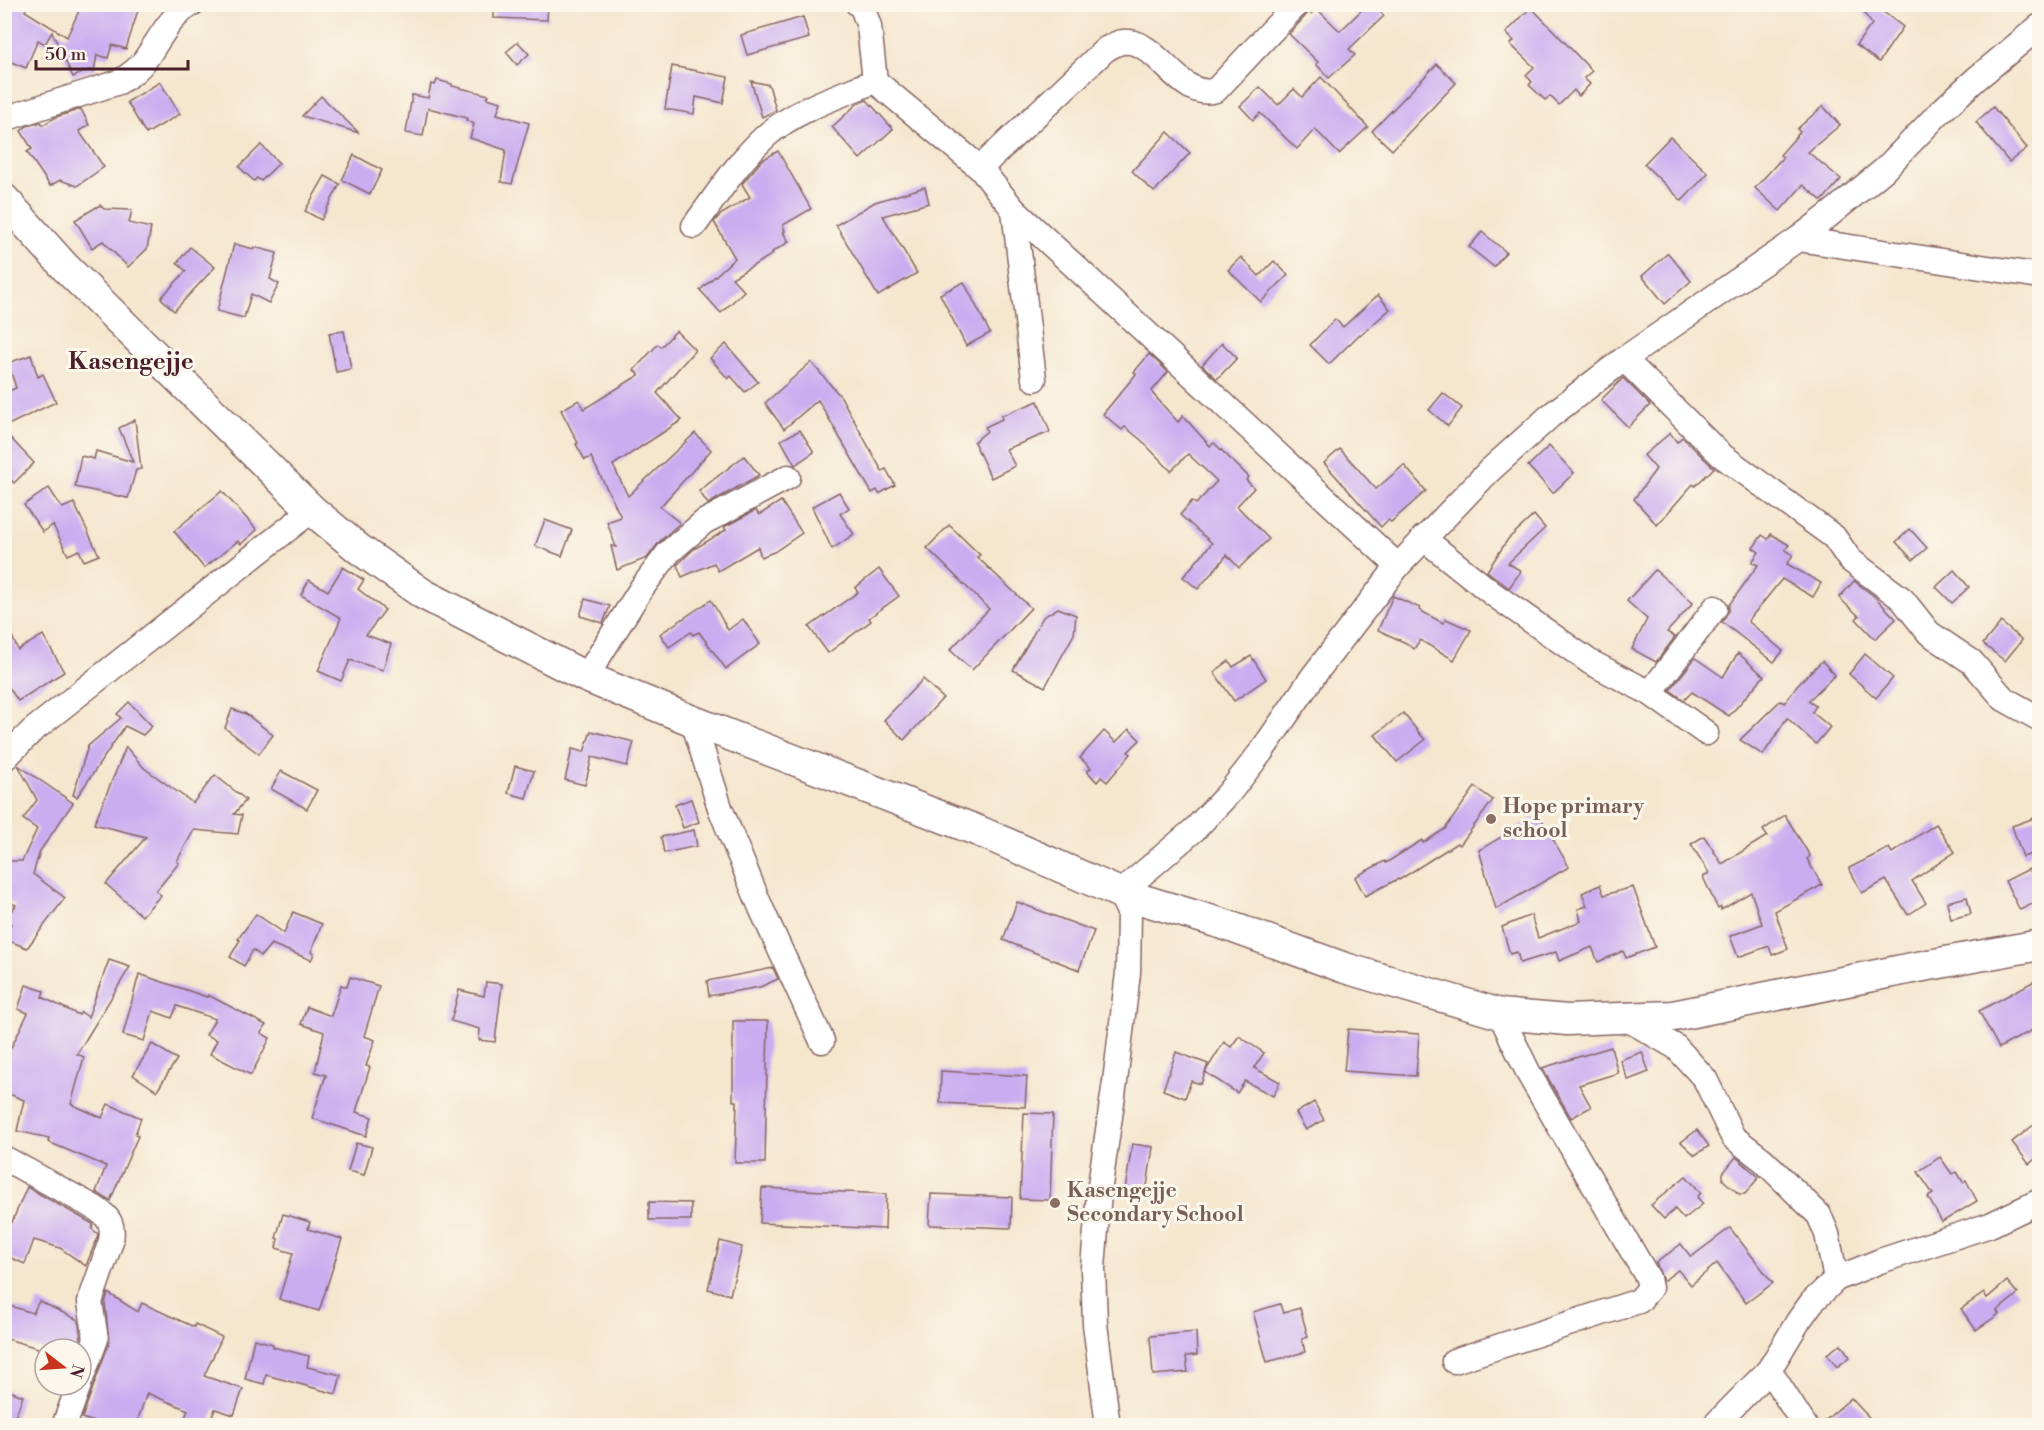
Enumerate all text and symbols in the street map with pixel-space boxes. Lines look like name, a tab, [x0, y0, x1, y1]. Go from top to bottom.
scale bar	[36, 33, 188, 71]
text: 50 m	[45, 43, 87, 66]
district label: Kasengejje	[68, 347, 194, 377]
place label: Hope primary school	[1503, 794, 1644, 844]
marker: Hope primary school	[1484, 812, 1498, 826]
place label: Kasengejje Secondary School	[1067, 1178, 1244, 1228]
marker: Kasengejje Secondary School	[1048, 1196, 1062, 1210]
north arrow	[33, 1337, 93, 1397]
text: N	[65, 1362, 88, 1380]

